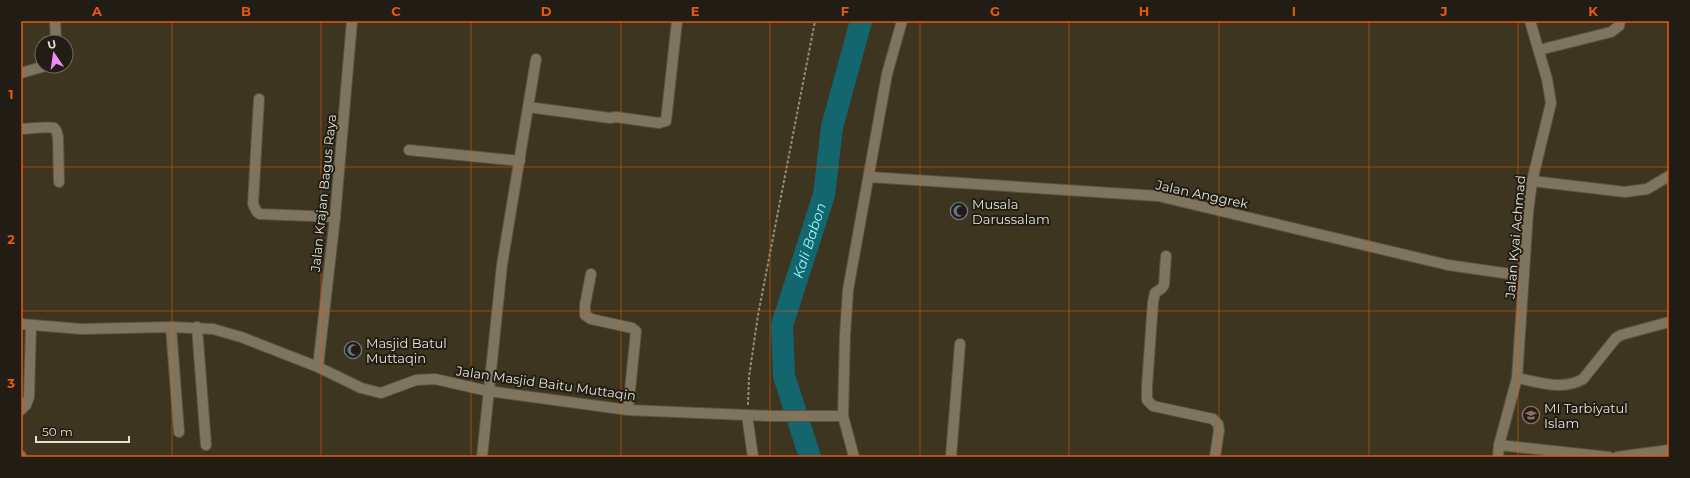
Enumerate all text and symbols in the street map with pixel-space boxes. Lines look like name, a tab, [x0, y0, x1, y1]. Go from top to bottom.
text: A	[91, 3, 103, 19]
text: B	[241, 3, 251, 19]
text: C	[391, 3, 401, 19]
text: D	[541, 3, 552, 19]
text: E	[691, 3, 700, 19]
text: F	[841, 3, 849, 19]
text: G	[990, 3, 1000, 19]
text: H	[1139, 3, 1149, 19]
text: I	[1292, 3, 1296, 19]
text: J	[1439, 3, 1448, 19]
text: K	[1588, 3, 1598, 19]
north arrow	[34, 34, 74, 74]
text: U	[46, 36, 58, 52]
text: 1	[8, 86, 14, 102]
street label: Jalan Krajan Bagus Raya	[307, 113, 339, 274]
street label: Jalan Kyai Achmad	[1502, 175, 1528, 300]
street label: Jalan Anggrek	[1153, 176, 1250, 212]
place label: Musala Darussalam	[972, 196, 1050, 227]
water label: Kali Babon	[789, 200, 830, 280]
mosque icon: Musala Darussalam	[949, 201, 969, 221]
text: 2	[7, 231, 15, 247]
place label: Masjid Batul Muttaqin	[366, 335, 447, 366]
mosque icon: Masjid Batul Muttaqin	[343, 340, 363, 360]
street label: Jalan Masjid Baitu Muttaqin	[454, 362, 637, 404]
text: 3	[6, 375, 15, 391]
place label: MI Tarbiyatul Islam	[1544, 400, 1628, 431]
school or university icon: MI Tarbiyatul Islam	[1521, 405, 1541, 425]
scale bar	[36, 418, 129, 444]
text: 50 m	[42, 424, 73, 439]

